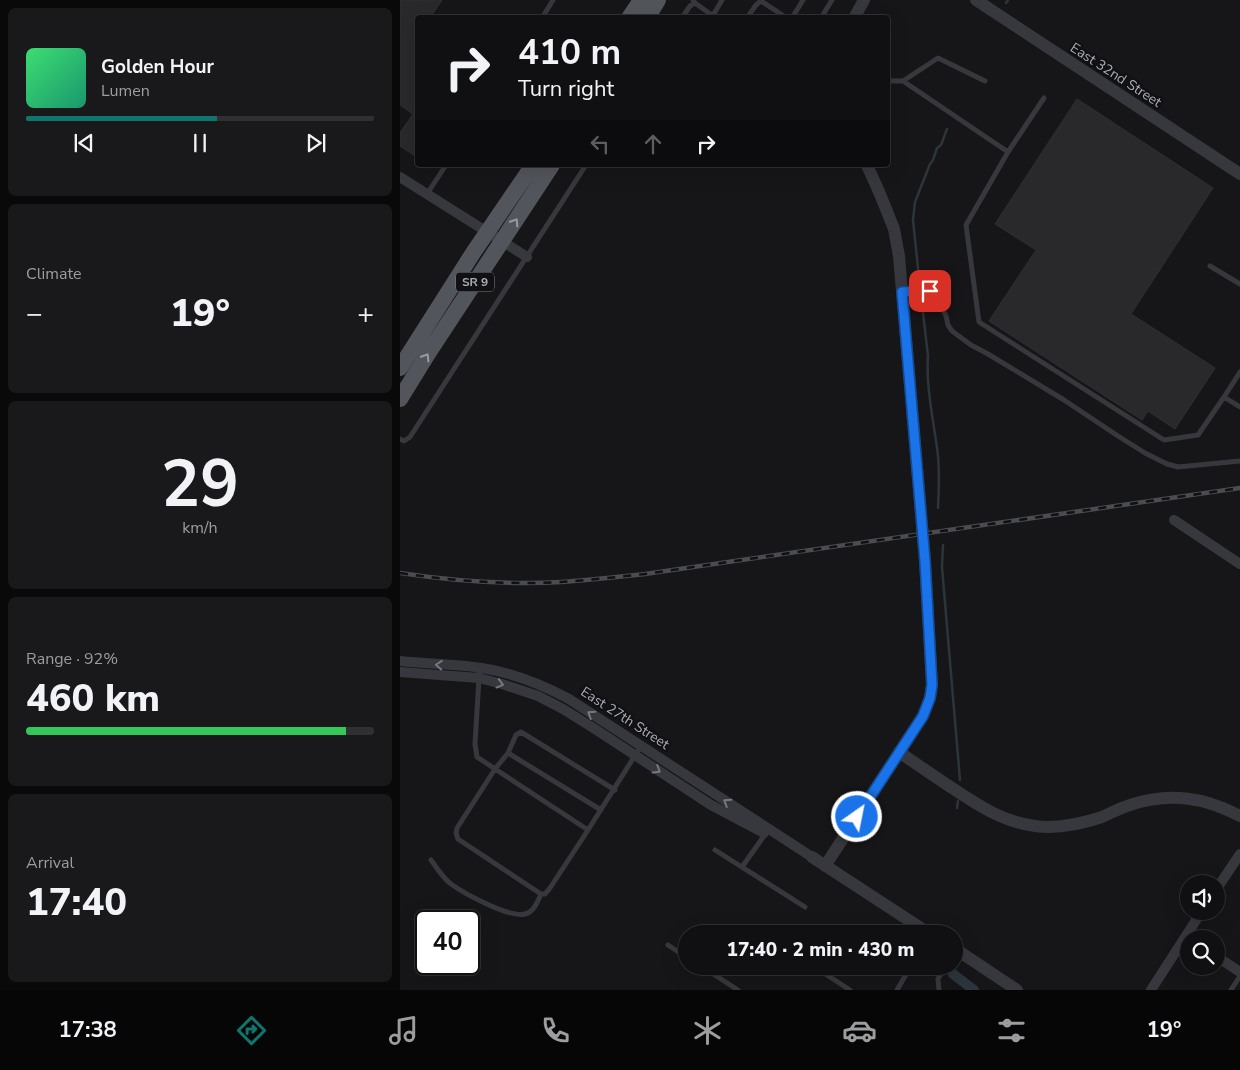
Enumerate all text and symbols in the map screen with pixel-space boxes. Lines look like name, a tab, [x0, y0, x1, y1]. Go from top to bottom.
text: 410 m	[518, 29, 621, 76]
icon: right	[435, 35, 500, 100]
street label: East 32nd Street	[1067, 38, 1165, 112]
text: Golden Hour	[101, 54, 214, 80]
text: Turn right	[518, 74, 614, 104]
text: Lumen	[101, 80, 150, 102]
icon: previous	[70, 129, 98, 157]
icon: pause	[186, 129, 214, 157]
icon: next	[302, 129, 330, 157]
icon: left	[586, 130, 614, 158]
icon: ahead	[639, 130, 667, 158]
icon: right	[692, 130, 720, 158]
one-way arrow	[509, 218, 518, 227]
text: Climate	[26, 263, 81, 285]
pin	[909, 270, 951, 312]
road number: SR 9	[456, 272, 494, 292]
icon: arrive	[916, 277, 944, 305]
text: 19°	[170, 288, 230, 339]
text: −	[26, 295, 43, 333]
text: +	[357, 295, 374, 333]
one-way arrow	[419, 354, 429, 363]
text: 29	[161, 440, 239, 529]
text: km/h	[182, 517, 218, 539]
text: Range · 92%	[26, 648, 118, 670]
one-way arrow	[434, 659, 442, 670]
text: 460 km	[26, 673, 160, 724]
one-way arrow	[496, 678, 504, 688]
street label: East 27th Street	[577, 682, 673, 754]
one-way arrow	[587, 710, 596, 720]
one-way arrow	[652, 763, 661, 773]
position arrow	[830, 790, 882, 842]
one-way arrow	[724, 798, 733, 808]
text: Arrival	[26, 852, 74, 874]
map controls	[1180, 875, 1225, 975]
button: sound	[1180, 875, 1225, 920]
text: 17:40	[26, 877, 127, 928]
speed limit sign: 40	[415, 910, 480, 975]
button: search	[1180, 930, 1225, 975]
text: 17:40 · 2 min · 430 m	[727, 937, 914, 963]
icon: directions	[234, 1013, 269, 1048]
icon: music	[386, 1013, 421, 1048]
icon: phone	[538, 1013, 573, 1048]
icon: climate	[690, 1013, 725, 1048]
icon: car	[842, 1013, 877, 1048]
icon: filters	[994, 1013, 1029, 1048]
text: 17:38	[59, 1015, 117, 1045]
text: 19°	[1147, 1015, 1181, 1045]

